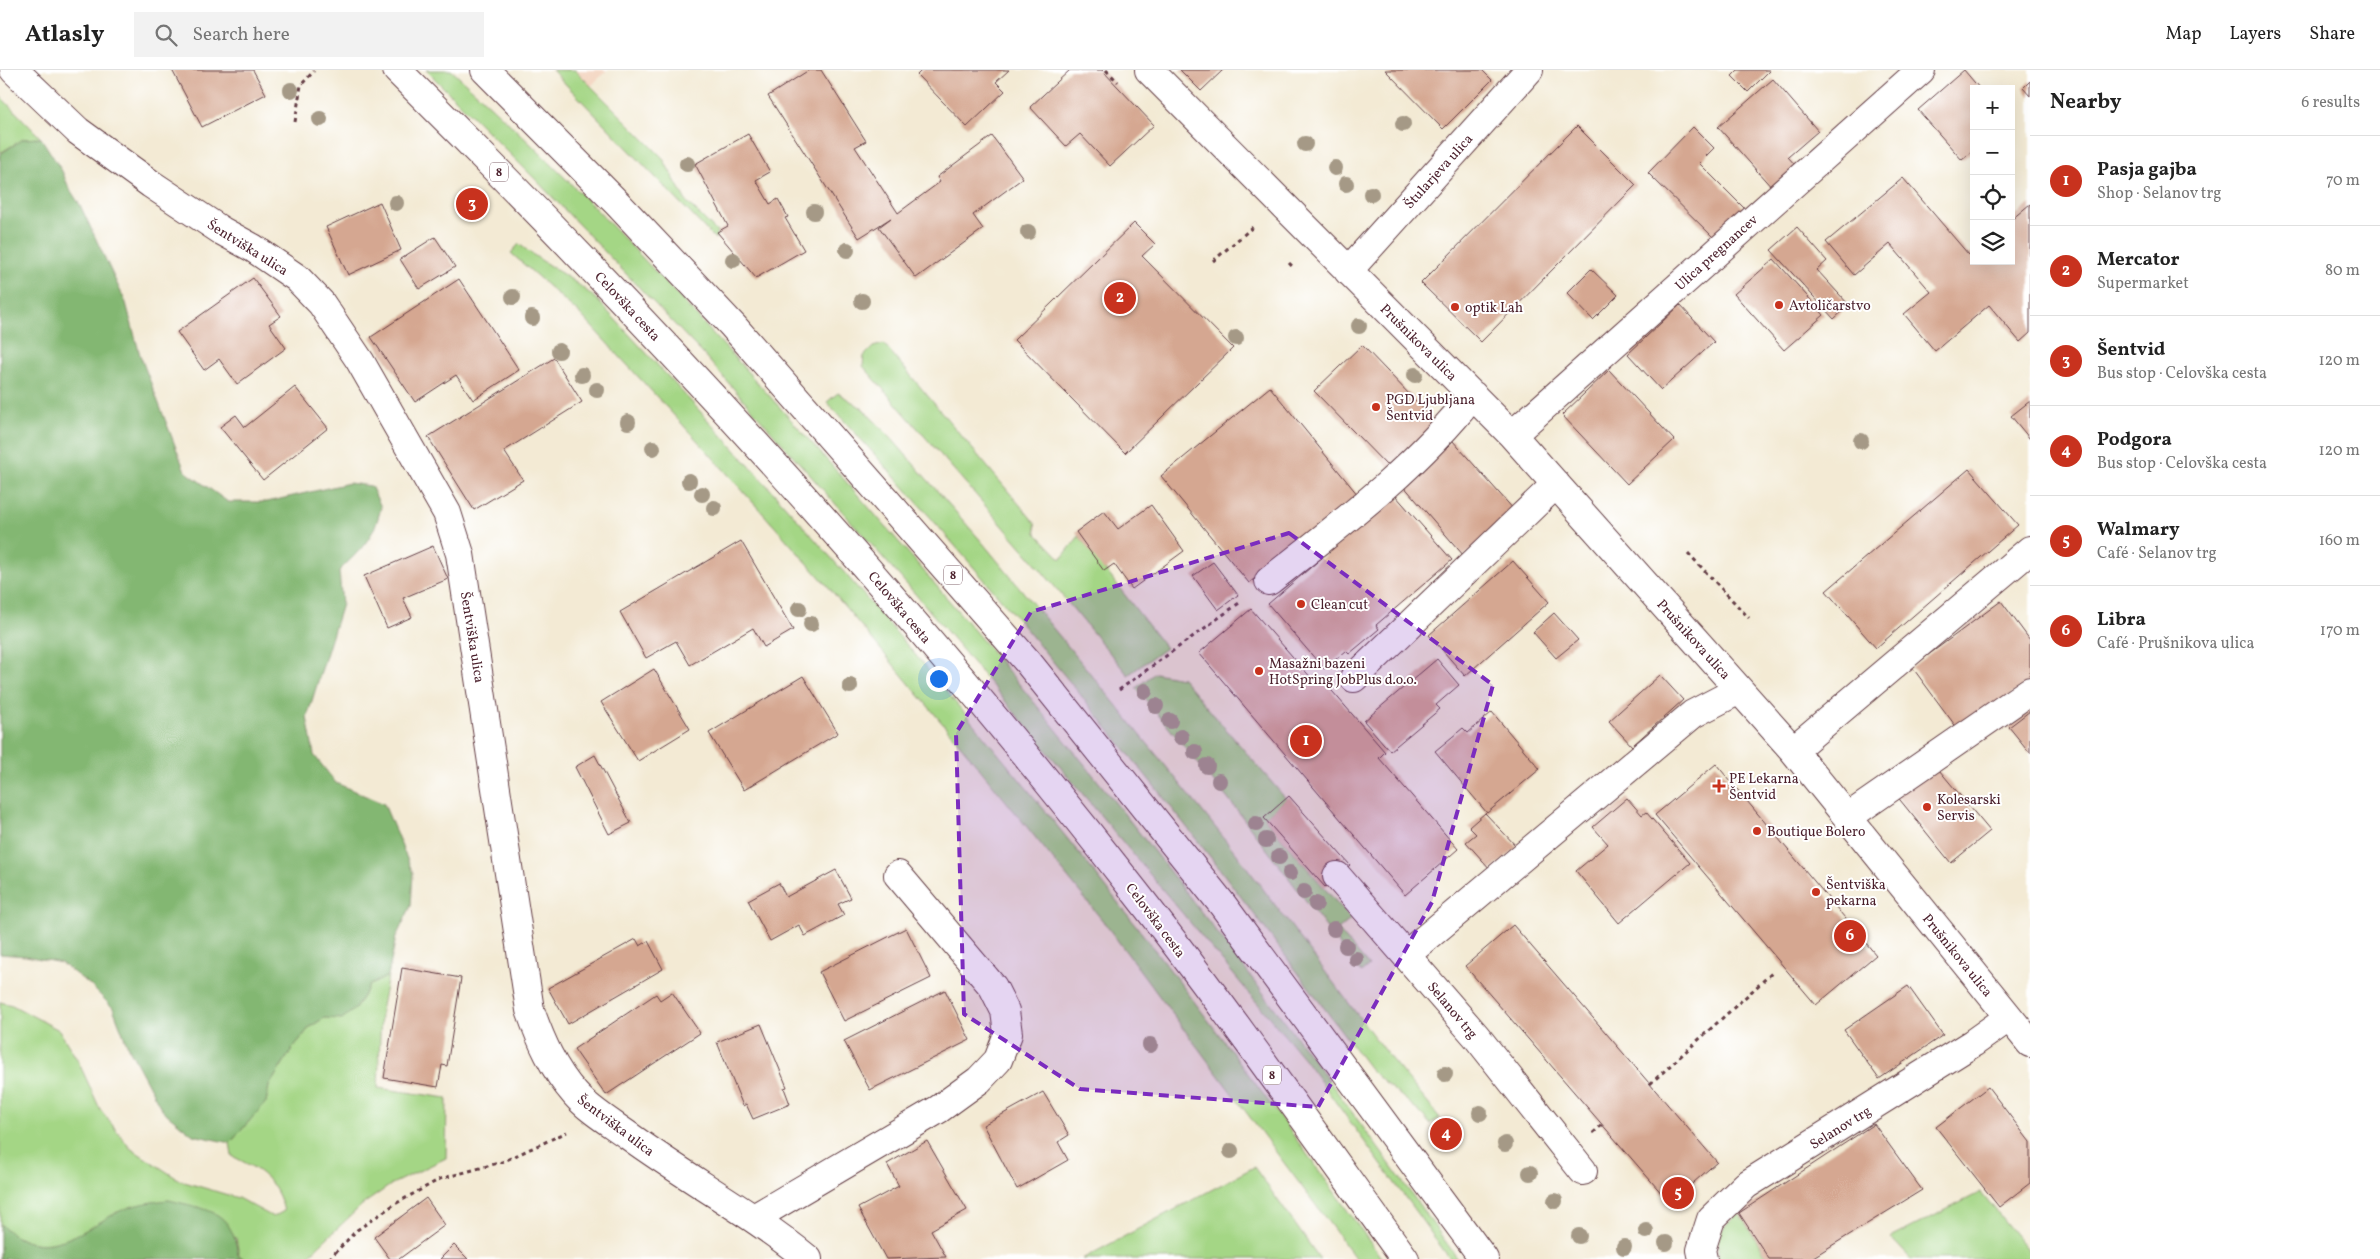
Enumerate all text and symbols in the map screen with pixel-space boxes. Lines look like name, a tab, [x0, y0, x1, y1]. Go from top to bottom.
search box	[134, 12, 484, 57]
text: Atlasly	[25, 18, 104, 52]
icon: search	[152, 21, 180, 49]
text: Search here	[192, 22, 290, 48]
text: Map	[2165, 22, 2201, 47]
text: Layers	[2229, 22, 2281, 47]
text: Share	[2309, 22, 2355, 47]
map controls	[1970, 85, 2015, 265]
button: +	[1970, 85, 2015, 130]
text: Nearby	[2050, 88, 2121, 117]
text: 6 results	[2301, 92, 2360, 114]
street label: Štularjeva ulica	[1400, 130, 1478, 214]
button: −	[1970, 130, 2015, 175]
text: Pasja gajba	[2097, 157, 2197, 183]
road number: 8	[490, 162, 508, 181]
text: 1	[2063, 170, 2069, 192]
text: 70 m	[2326, 170, 2360, 192]
button: locate	[1970, 175, 2015, 220]
text: Shop · Selanov trg	[2097, 183, 2221, 205]
pin: 3	[456, 185, 488, 223]
street label: Ulica pregnancev	[1671, 210, 1763, 295]
street label: Šentviška ulica	[203, 216, 291, 281]
button: layers	[1970, 220, 2015, 265]
text: Mercator	[2097, 247, 2180, 273]
text: 2	[2062, 260, 2070, 282]
text: 80 m	[2325, 260, 2360, 282]
street label: Celovška cesta	[590, 268, 664, 346]
text: Supermarket	[2097, 273, 2189, 295]
pin: 2	[1104, 279, 1136, 317]
place label: Avtoličarstvo	[1789, 297, 1871, 316]
place label: optik Lah	[1465, 299, 1523, 318]
marker: Avtoličarstvo	[1773, 299, 1785, 311]
street label: Prušnikova ulica	[1375, 300, 1461, 386]
marker: optik Lah	[1449, 301, 1461, 313]
text: Šentvid	[2097, 337, 2165, 363]
text: 3	[2062, 350, 2070, 372]
text: 120 m	[2318, 350, 2360, 372]
text: Bus stop · Celovška cesta	[2097, 363, 2267, 385]
place label: PGD Ljubljana Šentvid	[1386, 391, 1475, 426]
marker: PGD Ljubljana Šentvid	[1370, 401, 1382, 413]
text: Podgora	[2097, 427, 2172, 453]
text: 4	[2061, 440, 2071, 462]
text: 120 m	[2318, 440, 2360, 462]
text: Bus stop · Celovška cesta	[2097, 453, 2267, 475]
text: Walmary	[2097, 517, 2180, 543]
text: 5	[2062, 530, 2070, 552]
text: 160 m	[2319, 530, 2360, 552]
text: Café · Selanov trg	[2097, 543, 2217, 565]
road number: 8	[944, 566, 962, 584]
street label: Celovška cesta	[863, 568, 935, 648]
street label: Šentviška ulica	[455, 590, 488, 684]
place label: Clean cut	[1311, 596, 1368, 615]
street label: Prušnikova ulica	[1652, 596, 1734, 684]
marker: Clean cut	[1295, 598, 1307, 610]
text: Libra	[2097, 607, 2146, 633]
text: 6	[2062, 620, 2070, 642]
text: 170 m	[2320, 620, 2360, 642]
text: Café · Prušnikova ulica	[2097, 633, 2254, 655]
place label: Masažni bazeni HotSpring JobPlus d.o.o.	[1269, 655, 1417, 690]
marker: Masažni bazeni HotSpring JobPlus d.o.o.	[1253, 665, 1265, 677]
your location	[926, 666, 952, 692]
pin: 1	[1290, 722, 1322, 760]
place label: PE Lekarna Šentvid	[1729, 770, 1799, 805]
marker: PE Lekarna Šentvid	[1713, 780, 1725, 792]
place label: Kolesarski Servis	[1937, 791, 2001, 826]
marker: Kolesarski Servis	[1921, 801, 1933, 813]
place label: Boutique Bolero	[1767, 823, 1865, 842]
marker: Boutique Bolero	[1751, 825, 1763, 837]
place label: Šentviška pekarna	[1826, 876, 1886, 911]
street label: Celovška cesta	[1120, 880, 1189, 962]
marker: Šentviška pekarna	[1810, 886, 1822, 898]
street label: Prušnikova ulica	[1917, 910, 1996, 1002]
pin: 6	[1834, 917, 1866, 955]
street label: Selanov trg	[1422, 978, 1481, 1043]
road number: 8	[1263, 1066, 1281, 1084]
street label: Šentviška ulica	[573, 1091, 658, 1162]
street label: Selanov trg	[1807, 1102, 1875, 1155]
pin: 4	[1430, 1115, 1462, 1153]
pin: 5	[1662, 1174, 1694, 1212]

